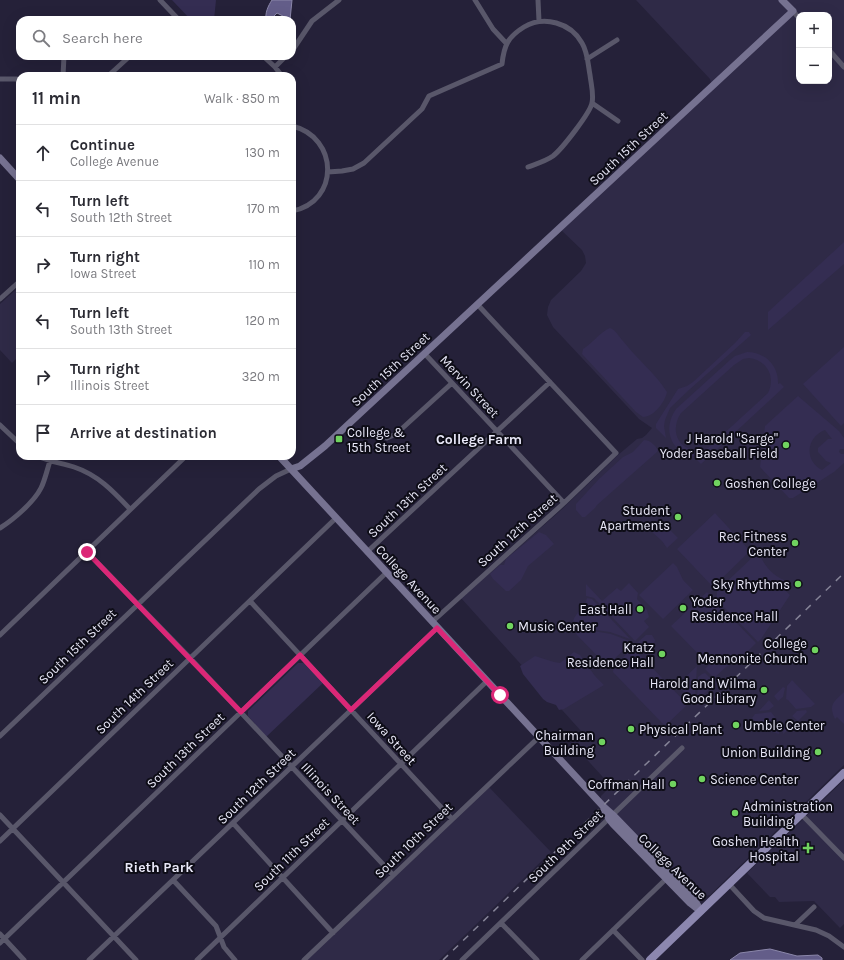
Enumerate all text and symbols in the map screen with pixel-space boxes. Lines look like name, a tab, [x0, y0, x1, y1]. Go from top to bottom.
map controls	[796, 12, 832, 84]
button: +	[796, 12, 832, 48]
search box	[16, 16, 296, 60]
icon: search	[30, 27, 52, 49]
text: Search here	[62, 29, 143, 47]
button: −	[796, 48, 832, 84]
text: 11 min	[32, 88, 81, 108]
text: Walk · 850 m	[204, 91, 280, 106]
street label: South 15th Street	[586, 108, 671, 189]
text: Continue	[70, 136, 135, 154]
icon: ahead	[32, 142, 54, 164]
text: 130 m	[245, 145, 280, 160]
text: College Avenue	[70, 154, 159, 169]
text: Turn left	[70, 192, 129, 210]
icon: left	[32, 198, 54, 220]
text: 170 m	[247, 201, 280, 216]
text: South 12th Street	[70, 210, 172, 225]
text: Turn right	[70, 248, 140, 266]
icon: right	[32, 254, 54, 276]
text: 110 m	[248, 257, 280, 272]
text: Iowa Street	[70, 266, 136, 281]
text: Turn left	[70, 304, 129, 322]
icon: left	[32, 310, 54, 332]
text: 120 m	[245, 313, 280, 328]
text: South 13th Street	[70, 322, 172, 337]
street label: South 15th Street	[348, 329, 433, 410]
street label: Mervin Street	[437, 352, 502, 421]
text: Turn right	[70, 360, 140, 378]
icon: right	[32, 366, 54, 388]
text: 320 m	[242, 369, 280, 384]
text: Illinois Street	[70, 378, 149, 393]
icon: arrive	[32, 422, 54, 444]
text: Arrive at destination	[70, 424, 217, 442]
place label: College & 15th Street	[347, 425, 410, 455]
district label: College Farm	[436, 431, 522, 448]
place label: J Harold "Sarge" Yoder Baseball Field	[660, 431, 778, 461]
marker: College & 15th Street	[334, 434, 344, 444]
marker: J Harold "Sarge" Yoder Baseball Field	[781, 440, 791, 450]
street label: South 13th Street	[365, 460, 450, 541]
place label: Goshen College	[725, 476, 816, 491]
marker: Goshen College	[712, 478, 722, 488]
street label: South 12th Street	[474, 491, 560, 570]
place label: Student Apartments	[600, 503, 670, 533]
marker: Student Apartments	[673, 512, 683, 522]
place label: Rec Fitness Center	[719, 529, 787, 559]
marker: Rec Fitness Center	[790, 538, 800, 548]
street label: College Avenue	[373, 542, 445, 617]
route end	[78, 543, 96, 561]
place label: Sky Rhythms	[712, 577, 790, 592]
marker: Sky Rhythms	[793, 579, 803, 589]
place label: Yoder Residence Hall	[691, 594, 778, 624]
place label: East Hall	[580, 602, 632, 617]
marker: Yoder Residence Hall	[678, 603, 688, 613]
marker: East Hall	[635, 604, 645, 614]
street label: South 15th Street	[36, 606, 119, 687]
place label: Music Center	[518, 619, 596, 634]
marker: Music Center	[505, 621, 515, 631]
place label: College Mennonite Church	[697, 636, 807, 666]
place label: Kratz Residence Hall	[567, 640, 654, 670]
marker: College Mennonite Church	[810, 645, 820, 655]
marker: Kratz Residence Hall	[657, 649, 667, 659]
street label: South 14th Street	[93, 656, 176, 737]
place label: Harold and Wilma Good Library	[650, 676, 756, 706]
marker: Harold and Wilma Good Library	[759, 685, 769, 695]
route start	[491, 686, 509, 704]
street label: South 13th Street	[143, 709, 227, 791]
street label: Iowa Street	[364, 709, 419, 768]
place label: Umble Center	[744, 718, 825, 733]
marker: Umble Center	[731, 720, 741, 730]
place label: Physical Plant	[639, 722, 722, 737]
marker: Physical Plant	[626, 724, 636, 734]
place label: Chairman Building	[535, 728, 595, 758]
marker: Chairman Building	[597, 737, 607, 747]
street label: South 12th Street	[214, 745, 298, 827]
place label: Union Building	[722, 745, 811, 760]
marker: Union Building	[813, 747, 823, 757]
street label: Illinois Street	[298, 759, 363, 828]
place label: Science Center	[710, 772, 798, 787]
marker: Science Center	[697, 774, 707, 784]
place label: Coffman Hall	[588, 777, 665, 792]
marker: Coffman Hall	[668, 779, 678, 789]
street label: South 10th Street	[371, 799, 455, 881]
place label: Administration Building	[743, 799, 833, 829]
street label: South 9th Street	[525, 807, 606, 886]
marker: Administration Building	[730, 808, 740, 818]
street label: South 11th Street	[251, 815, 332, 894]
street label: College Avenue	[635, 830, 710, 903]
place label: Goshen Health Hospital	[712, 834, 799, 864]
marker: Goshen Health Hospital	[802, 842, 814, 854]
district label: Rieth Park	[125, 859, 194, 876]

